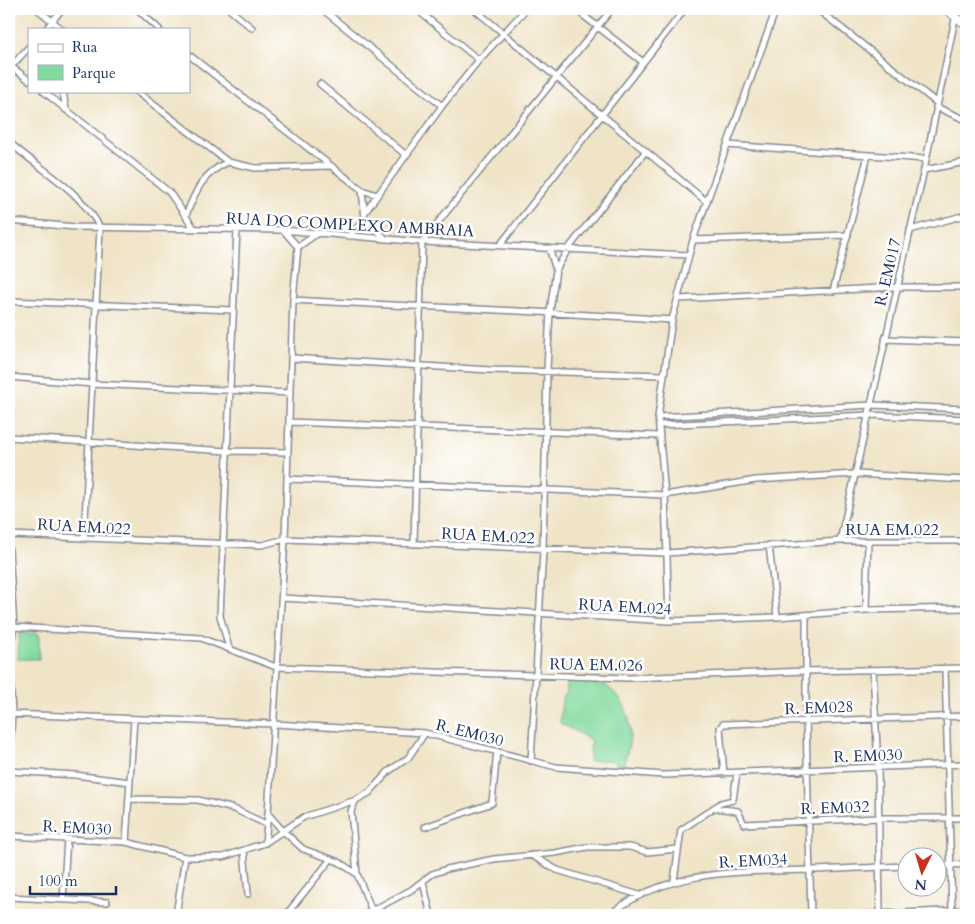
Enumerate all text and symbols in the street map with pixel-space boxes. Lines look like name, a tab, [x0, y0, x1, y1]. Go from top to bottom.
legend	[28, 28, 190, 92]
text: Rua	[72, 37, 98, 57]
text: Parque	[72, 63, 116, 83]
street label: RUA DO COMPLEXO AMBRAIA	[225, 208, 475, 243]
street label: R. EM017	[869, 236, 906, 308]
street label: RUA EM.022	[37, 514, 131, 540]
street label: RUA EM.022	[845, 519, 939, 541]
street label: RUA EM.022	[441, 523, 535, 549]
street label: RUA EM.024	[578, 594, 672, 620]
street label: RUA EM.026	[549, 653, 643, 677]
street label: R. EM028	[784, 696, 854, 720]
street label: R. EM030	[434, 714, 506, 752]
street label: R. EM030	[833, 744, 903, 768]
street label: R. EM032	[800, 796, 870, 820]
street label: R. EM030	[42, 815, 112, 841]
north arrow	[898, 846, 948, 896]
street label: R. EM034	[718, 848, 788, 874]
scale bar	[30, 864, 116, 896]
text: 100 m	[38, 871, 78, 891]
text: N	[914, 874, 928, 894]

